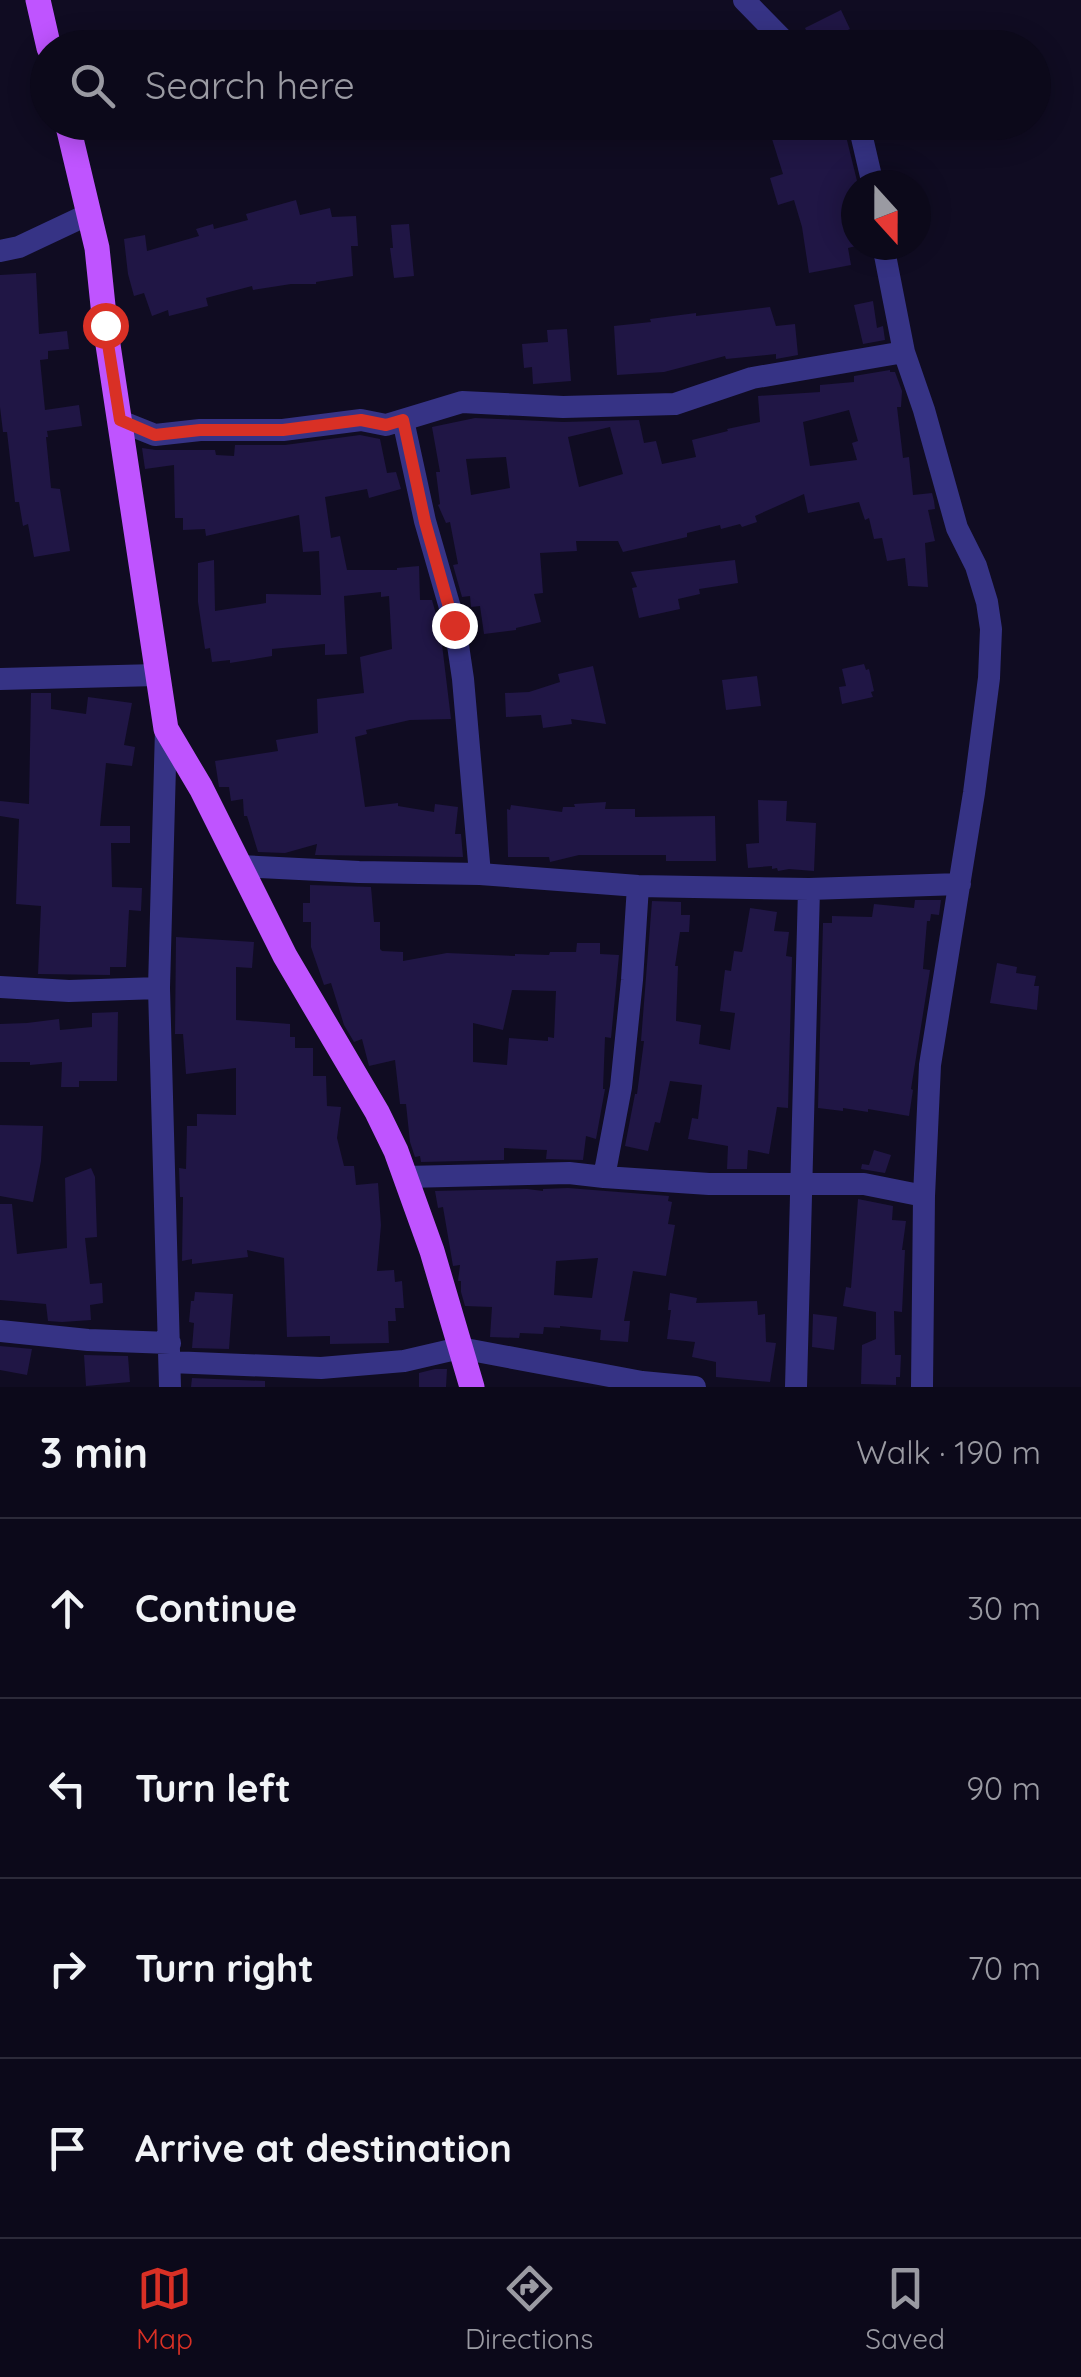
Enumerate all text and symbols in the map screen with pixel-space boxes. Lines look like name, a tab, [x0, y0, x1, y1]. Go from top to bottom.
search box	[30, 30, 1051, 140]
icon: search	[65, 58, 120, 113]
text: Search here	[145, 61, 355, 109]
north arrow	[841, 170, 931, 260]
route start	[83, 303, 129, 349]
route end	[432, 603, 478, 649]
text: 3 min	[40, 1426, 148, 1479]
text: Walk · 190 m	[856, 1432, 1041, 1472]
icon: ahead	[40, 1581, 95, 1636]
text: Continue	[135, 1584, 297, 1632]
text: 30 m	[967, 1588, 1041, 1628]
icon: left	[40, 1761, 95, 1816]
text: Turn left	[135, 1764, 291, 1812]
text: 90 m	[966, 1768, 1041, 1808]
icon: right	[40, 1941, 95, 1996]
text: Turn right	[135, 1944, 314, 1992]
text: 70 m	[968, 1948, 1041, 1988]
icon: arrive	[40, 2121, 95, 2176]
text: Arrive at destination	[135, 2124, 512, 2172]
tab: Map	[136, 2261, 193, 2356]
tab: Directions	[465, 2261, 593, 2356]
tab: Saved	[865, 2261, 945, 2356]

